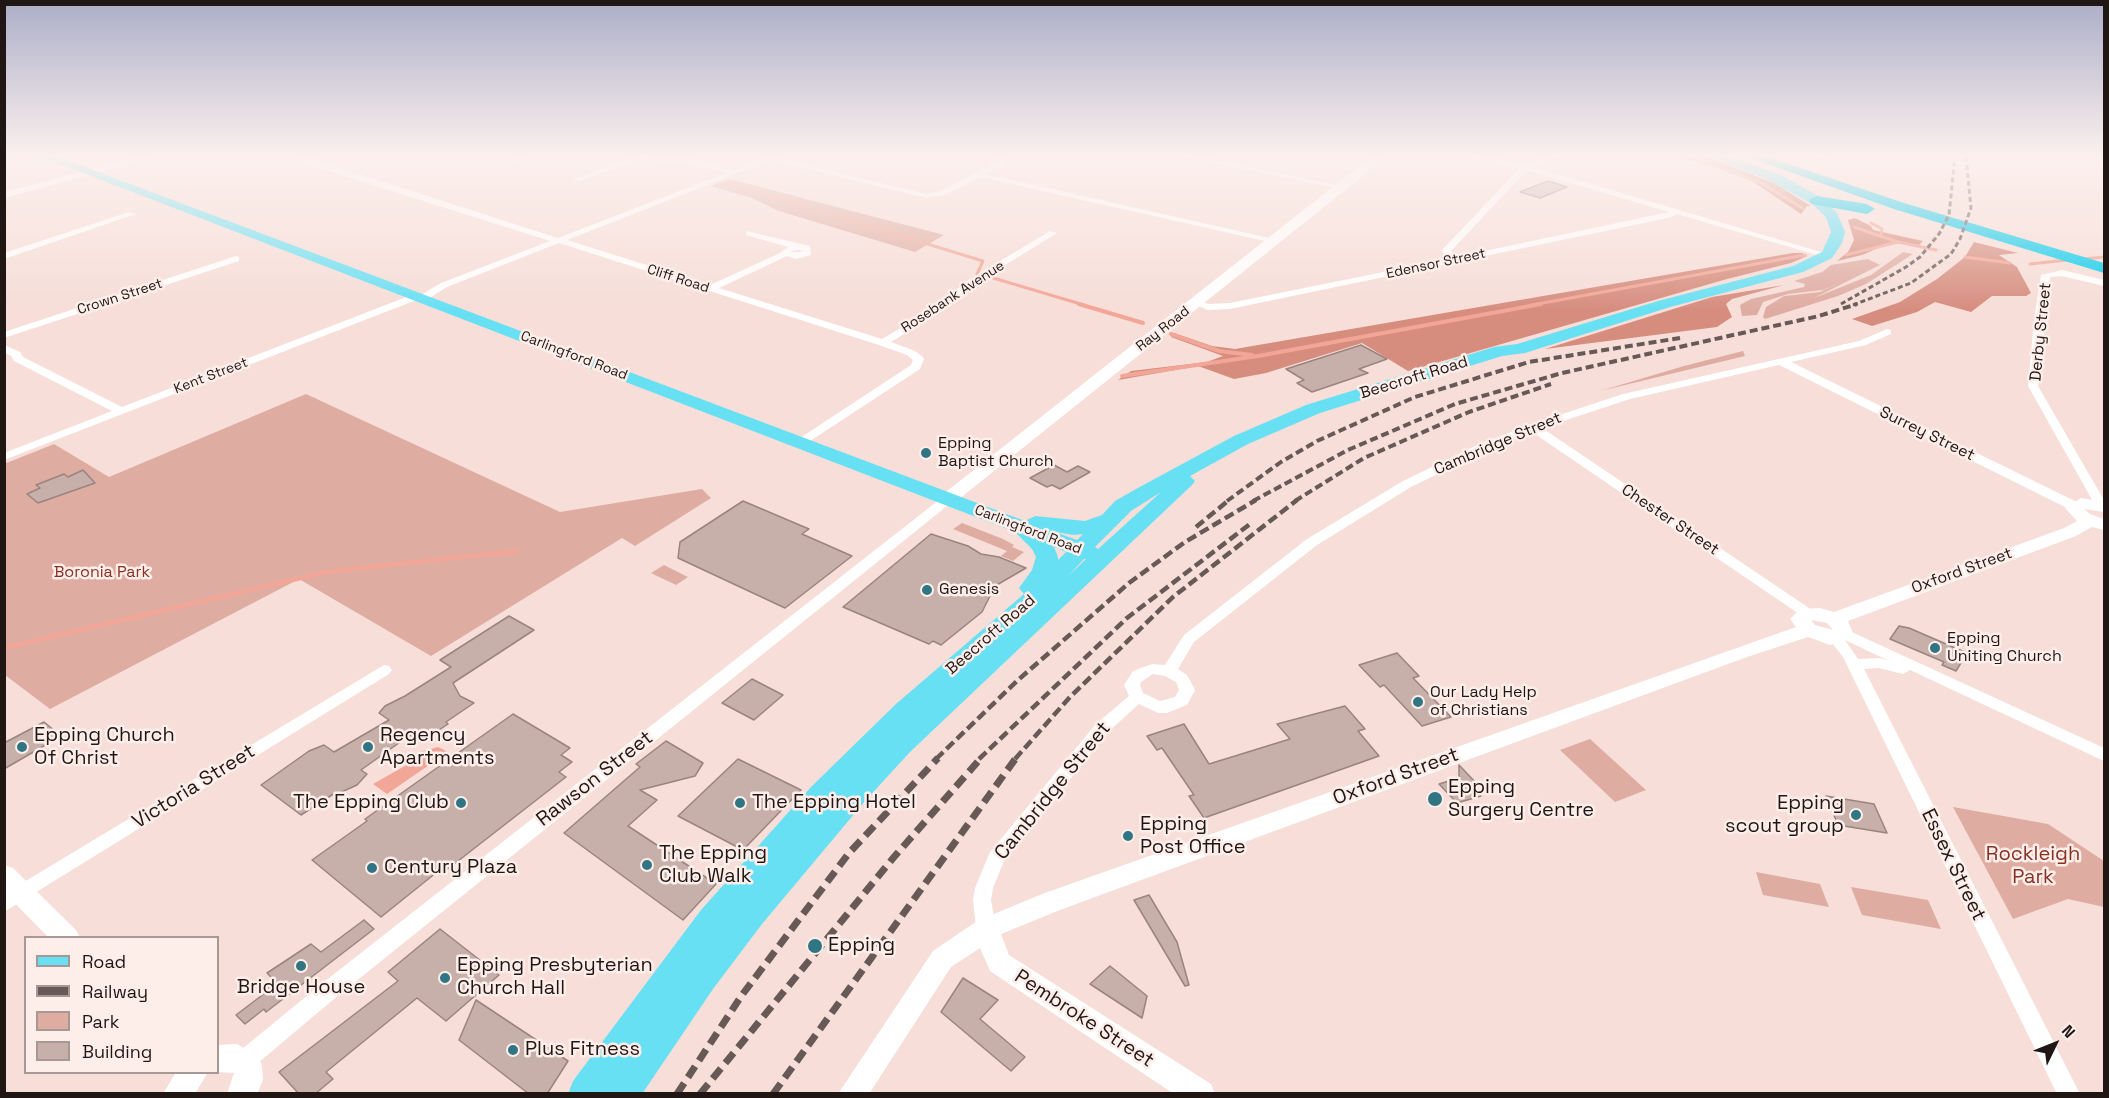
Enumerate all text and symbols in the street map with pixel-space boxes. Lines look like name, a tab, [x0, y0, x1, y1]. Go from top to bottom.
street label: Edensor Street	[1385, 245, 1487, 283]
street label: Rosebank Avenue	[898, 257, 1008, 337]
street label: Cliff Road	[645, 261, 711, 297]
street label: Crown Street	[75, 275, 165, 319]
street label: Derby Street	[2026, 282, 2056, 382]
street label: Ray Road	[1133, 303, 1193, 355]
street label: Carlingford Road	[518, 328, 630, 384]
street label: Beecroft Road	[1358, 352, 1470, 404]
street label: Kent Street	[172, 354, 250, 398]
street label: Surrey Street	[1876, 403, 1978, 465]
street label: Cambridge Street	[1431, 408, 1565, 480]
place label: Epping Baptist Church	[938, 434, 1054, 472]
marker: Epping Baptist Church	[919, 446, 933, 460]
street label: Chester Street	[1618, 480, 1722, 560]
street label: Carlingford Road	[972, 502, 1084, 558]
street label: Oxford Street	[1909, 544, 2015, 598]
park label: Boronia Park	[54, 563, 150, 583]
place label: Genesis	[939, 580, 999, 600]
marker: Genesis	[920, 583, 934, 597]
street label: Beecroft Road	[942, 591, 1040, 679]
place label: Epping Uniting Church	[1947, 629, 2062, 667]
marker: Epping Uniting Church	[1928, 641, 1942, 655]
place label: Our Lady Help of Christians	[1430, 683, 1537, 721]
marker: Our Lady Help of Christians	[1411, 695, 1425, 709]
street label: Cambridge Street	[990, 717, 1116, 865]
place label: Epping Church Of Christ	[34, 724, 175, 771]
place label: Regency Apartments	[380, 724, 494, 771]
street label: Rawson Street	[532, 726, 658, 832]
marker: Epping Church Of Christ	[15, 740, 29, 754]
street label: Victoria Street	[128, 740, 260, 834]
marker: Regency Apartments	[361, 740, 375, 754]
street label: Oxford Street	[1330, 743, 1462, 811]
place label: Epping Surgery Centre	[1448, 776, 1594, 823]
marker: Epping Surgery Centre	[1426, 790, 1444, 808]
place label: The Epping Club	[293, 791, 449, 815]
place label: The Epping Hotel	[752, 791, 916, 815]
place label: Epping scout group	[1725, 792, 1844, 839]
marker: The Epping Club	[454, 796, 468, 810]
marker: The Epping Hotel	[733, 796, 747, 810]
street label: Essex Street	[1916, 805, 1990, 925]
marker: Epping scout group	[1849, 808, 1863, 822]
place label: Epping Post Office	[1140, 813, 1246, 860]
marker: Epping Post Office	[1121, 829, 1135, 843]
place label: The Epping Club Walk	[659, 842, 767, 889]
park label: Rockleigh Park	[1986, 843, 2080, 890]
place label: Century Plaza	[384, 856, 517, 880]
marker: The Epping Club Walk	[640, 858, 654, 872]
marker: Century Plaza	[365, 861, 379, 875]
place label: Epping	[828, 934, 895, 958]
legend	[24, 936, 219, 1074]
marker: Epping	[806, 937, 824, 955]
text: Road	[82, 950, 126, 973]
place label: Epping Presbyterian Church Hall	[457, 954, 653, 1001]
marker: Bridge House	[294, 959, 308, 973]
street label: Pembroke Street	[1010, 965, 1158, 1073]
marker: Epping Presbyterian Church Hall	[438, 971, 452, 985]
place label: Bridge House	[237, 976, 365, 1000]
text: Railway	[82, 980, 148, 1003]
text: Park	[82, 1010, 119, 1033]
north arrow	[2025, 1014, 2085, 1074]
text: N	[2057, 1020, 2080, 1042]
place label: Plus Fitness	[525, 1038, 640, 1062]
text: Building	[82, 1040, 152, 1063]
marker: Plus Fitness	[506, 1043, 520, 1057]

